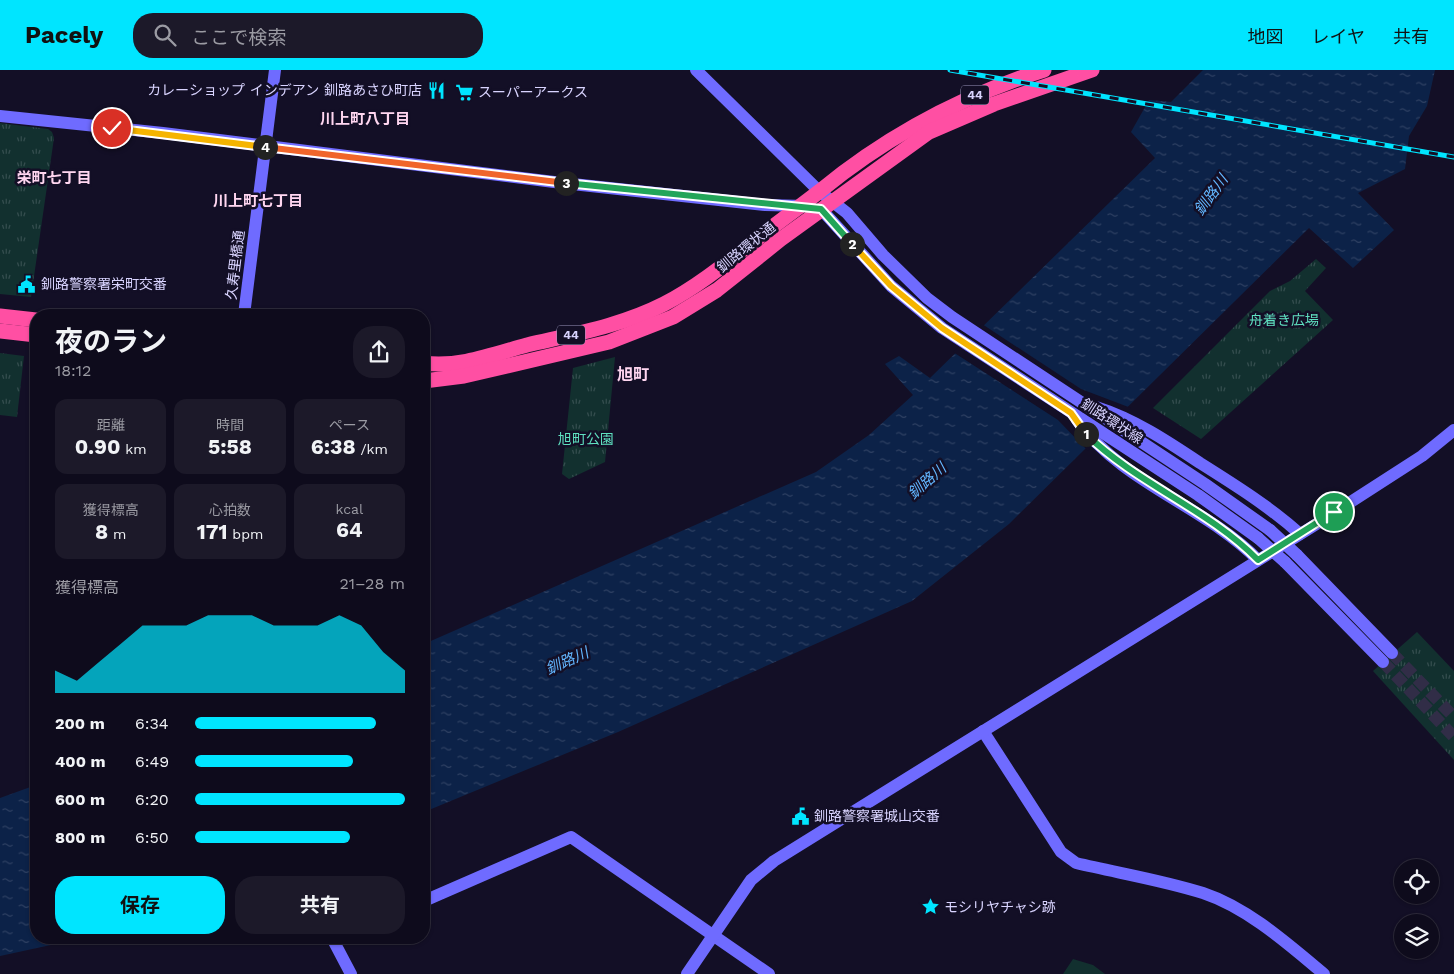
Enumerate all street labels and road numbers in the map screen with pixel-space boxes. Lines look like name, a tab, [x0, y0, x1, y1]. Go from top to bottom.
road number: 44	[961, 86, 989, 104]
street label: 釧路環状通	[714, 219, 778, 275]
street label: 久寿里橋通	[223, 229, 247, 301]
road number: 44	[557, 326, 585, 344]
street label: 釧路環状線	[1078, 395, 1146, 447]

